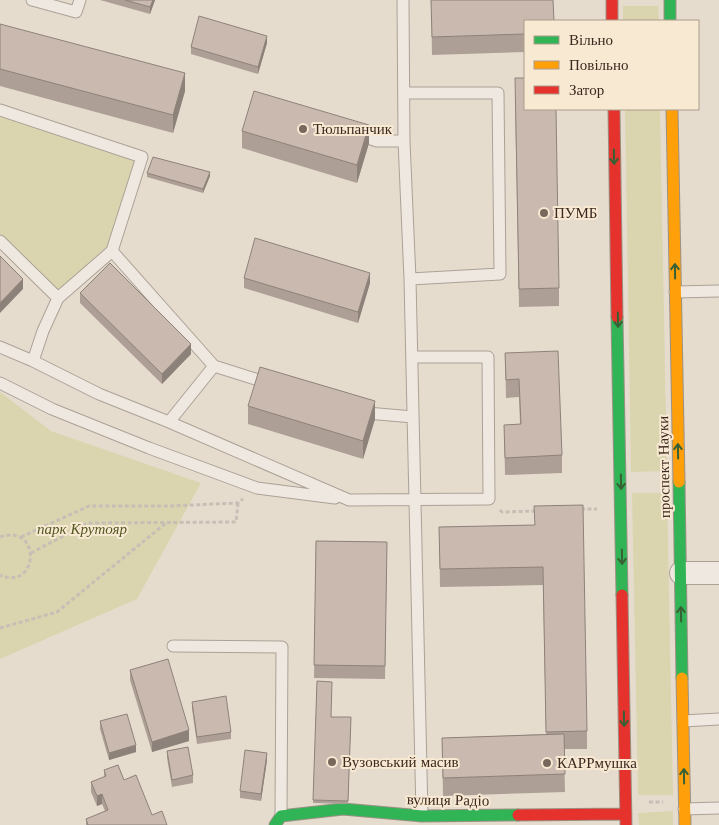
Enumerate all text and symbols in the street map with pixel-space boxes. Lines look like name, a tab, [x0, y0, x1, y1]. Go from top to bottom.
legend	[524, 20, 699, 110]
text: Вільно	[569, 30, 613, 49]
text: Повільно	[569, 55, 628, 74]
text: Затор	[569, 80, 604, 99]
place label: Тюльпанчик	[313, 119, 393, 138]
marker: Тюльпанчик	[297, 123, 309, 135]
one-way arrow	[610, 149, 619, 165]
place label: ПУМБ	[554, 203, 597, 222]
marker: ПУМБ	[538, 207, 550, 219]
one-way arrow	[670, 264, 680, 280]
one-way arrow	[613, 312, 622, 328]
street label: проспект Науки	[653, 416, 674, 518]
one-way arrow	[674, 444, 683, 460]
one-way arrow	[616, 474, 625, 490]
park label: парк Крутояр	[37, 519, 128, 538]
one-way arrow	[617, 548, 627, 565]
one-way arrow	[677, 606, 686, 622]
one-way arrow	[619, 711, 629, 727]
place label: Вузовський масив	[342, 752, 459, 771]
place label: КАРРмушка	[557, 753, 637, 772]
marker: Вузовський масив	[326, 756, 338, 768]
marker: КАРРмушка	[541, 757, 553, 769]
one-way arrow	[679, 769, 689, 785]
street label: вулиця Радіо	[407, 789, 489, 810]

